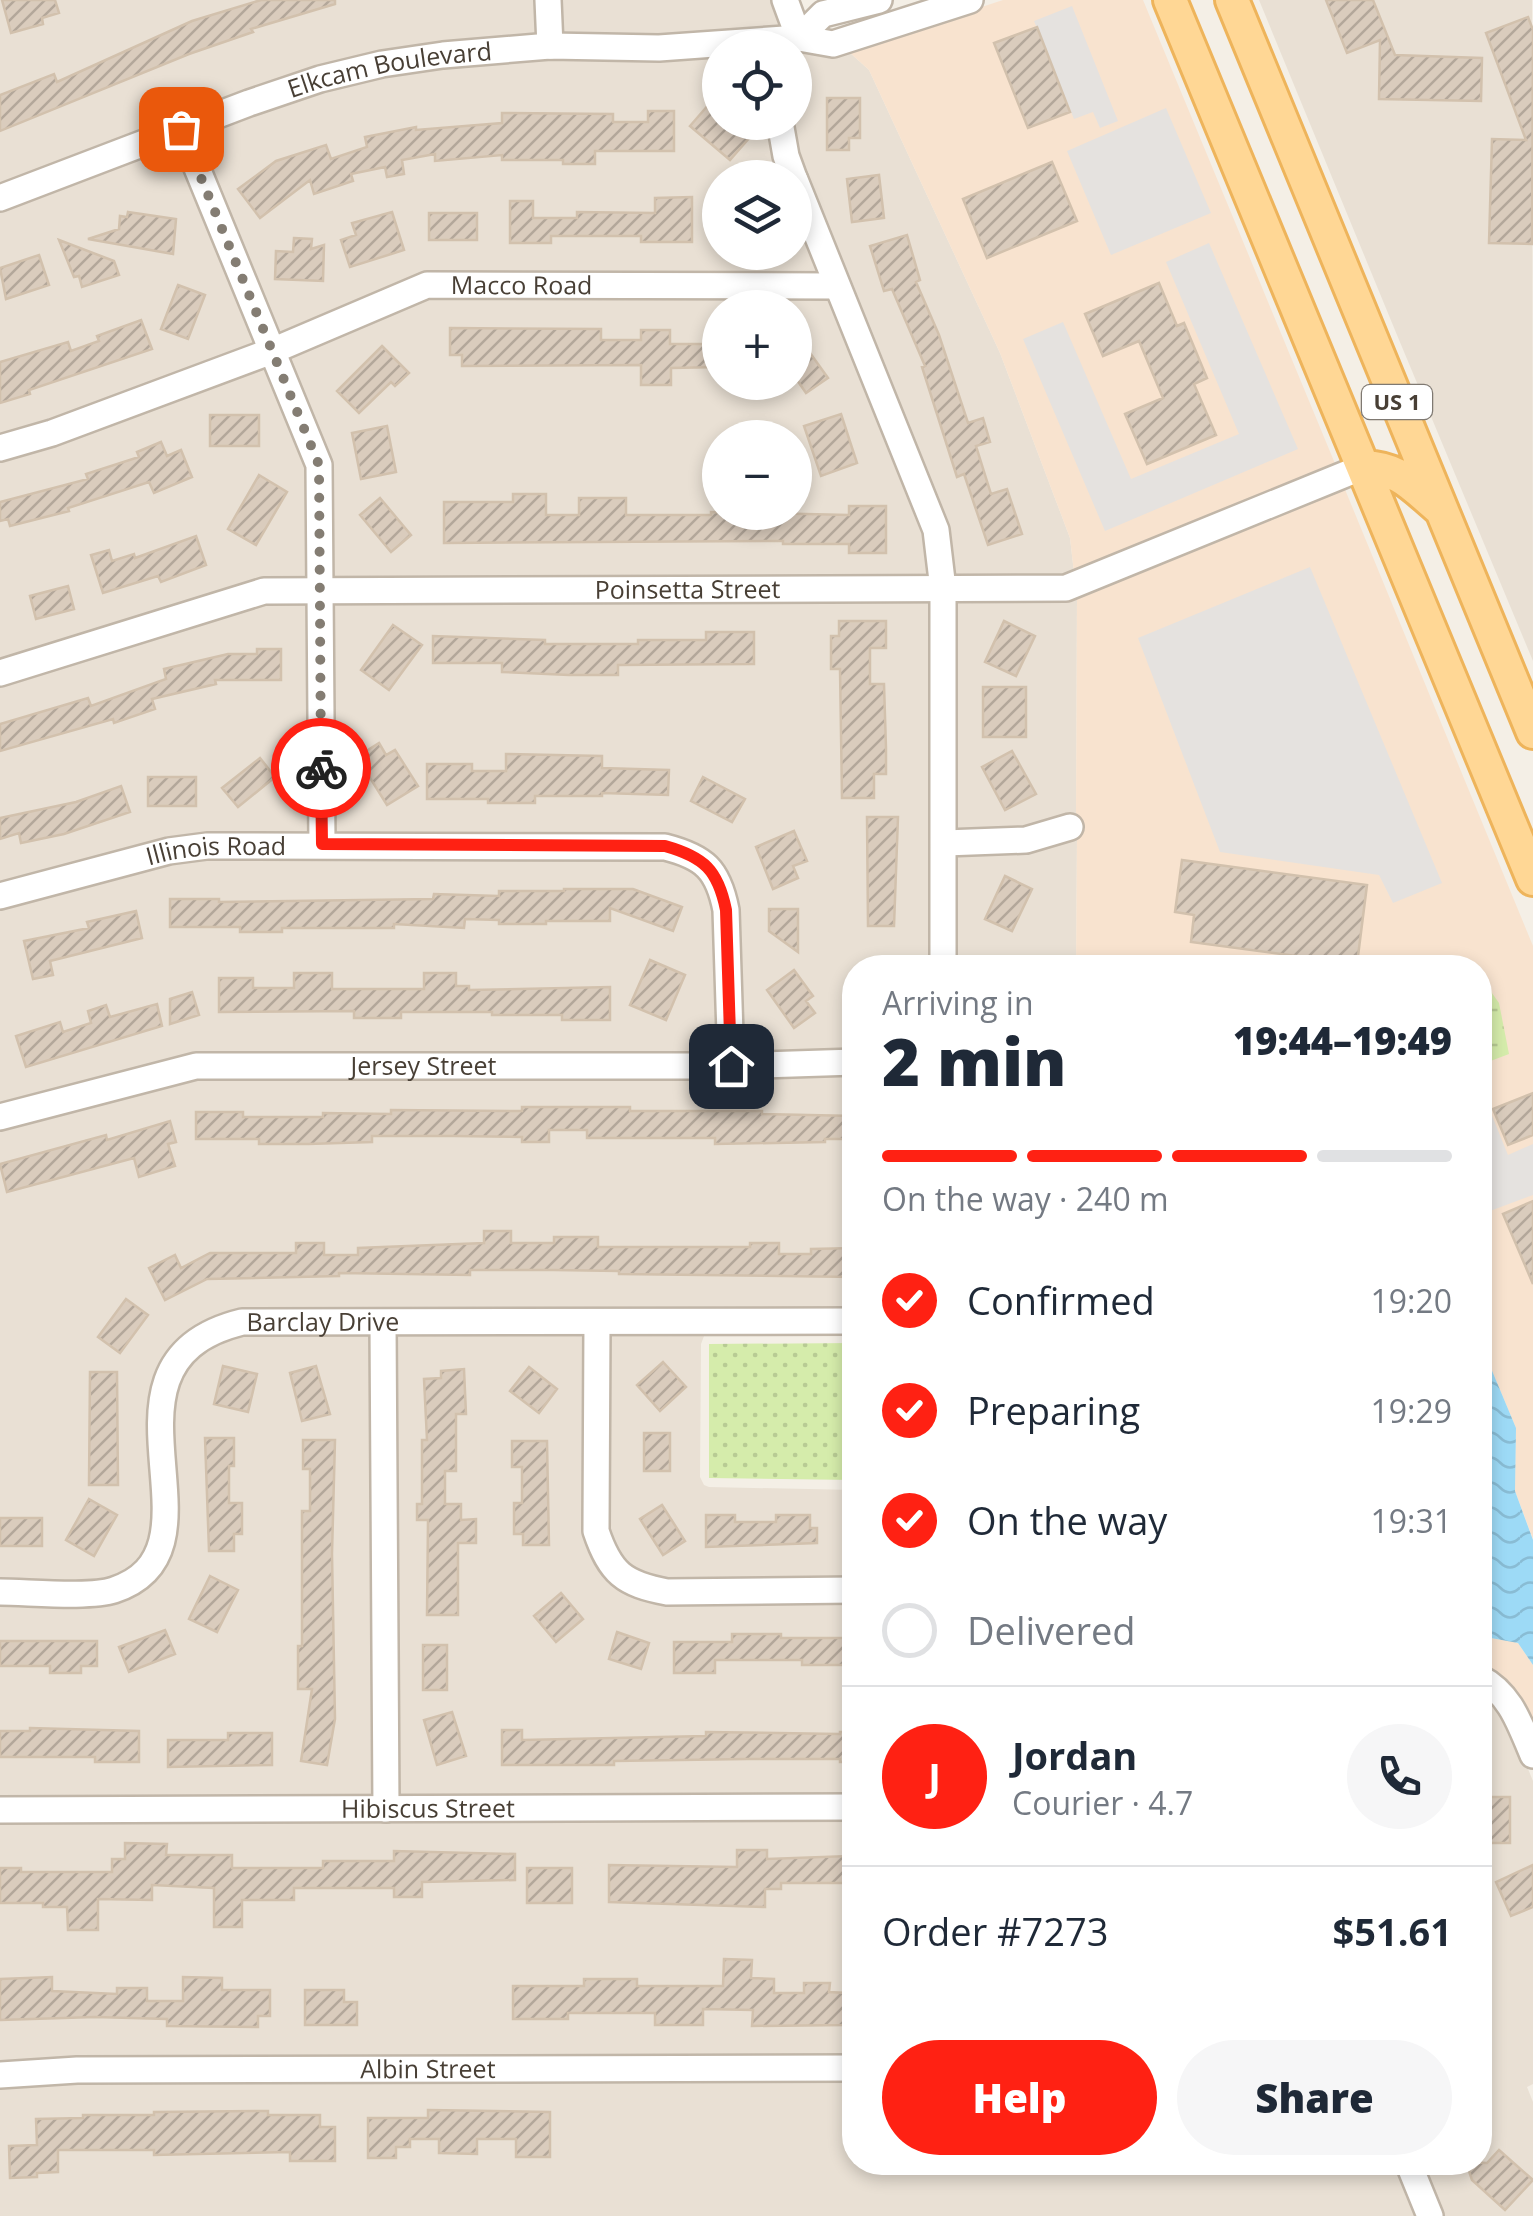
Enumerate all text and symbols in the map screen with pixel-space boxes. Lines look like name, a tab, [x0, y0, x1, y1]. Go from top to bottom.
map controls	[702, 30, 812, 530]
button: locate	[702, 30, 812, 140]
street label: Elkcam Boulevard	[283, 33, 493, 105]
pin	[139, 87, 224, 172]
icon: bag	[154, 102, 209, 157]
button: layers	[702, 160, 812, 270]
street label: Macco Road	[451, 267, 592, 301]
button: +	[702, 290, 812, 400]
road number: US 1	[1362, 385, 1432, 419]
button: −	[702, 420, 812, 530]
street label: Poinsetta Street	[595, 571, 781, 606]
courier	[271, 718, 371, 818]
icon: bike	[294, 741, 349, 796]
street label: Illinois Road	[142, 828, 286, 872]
text: Arriving in	[882, 981, 1034, 1024]
text: 19:44–19:49	[1233, 1014, 1452, 1066]
text: 2 min	[882, 1017, 1067, 1105]
pin	[689, 1024, 774, 1109]
icon: home	[704, 1039, 759, 1094]
street label: Jersey Street	[349, 1048, 496, 1082]
text: On the way · 240 m	[882, 1177, 1169, 1220]
icon: check	[882, 1273, 937, 1328]
text: Confirmed	[967, 1274, 1155, 1326]
text: 19:20	[1370, 1279, 1452, 1322]
street label: Barclay Drive	[246, 1304, 399, 1338]
icon: check	[882, 1383, 937, 1438]
text: Preparing	[967, 1384, 1140, 1436]
text: 19:29	[1370, 1389, 1452, 1432]
icon: check	[882, 1493, 937, 1548]
text: On the way	[967, 1494, 1167, 1546]
text: 19:31	[1370, 1499, 1452, 1542]
text: Delivered	[967, 1604, 1136, 1656]
button: phone	[1347, 1724, 1452, 1829]
text: Jordan	[1012, 1729, 1137, 1781]
text: J	[928, 1750, 941, 1802]
text: Courier · 4.7	[1012, 1781, 1193, 1824]
street label: Hibiscus Street	[341, 1790, 515, 1825]
text: Order #7273	[882, 1905, 1109, 1957]
text: $51.61	[1333, 1905, 1452, 1957]
button: Help	[882, 2040, 1157, 2155]
button: Share	[1177, 2040, 1452, 2155]
street label: Albin Street	[360, 2051, 496, 2085]

